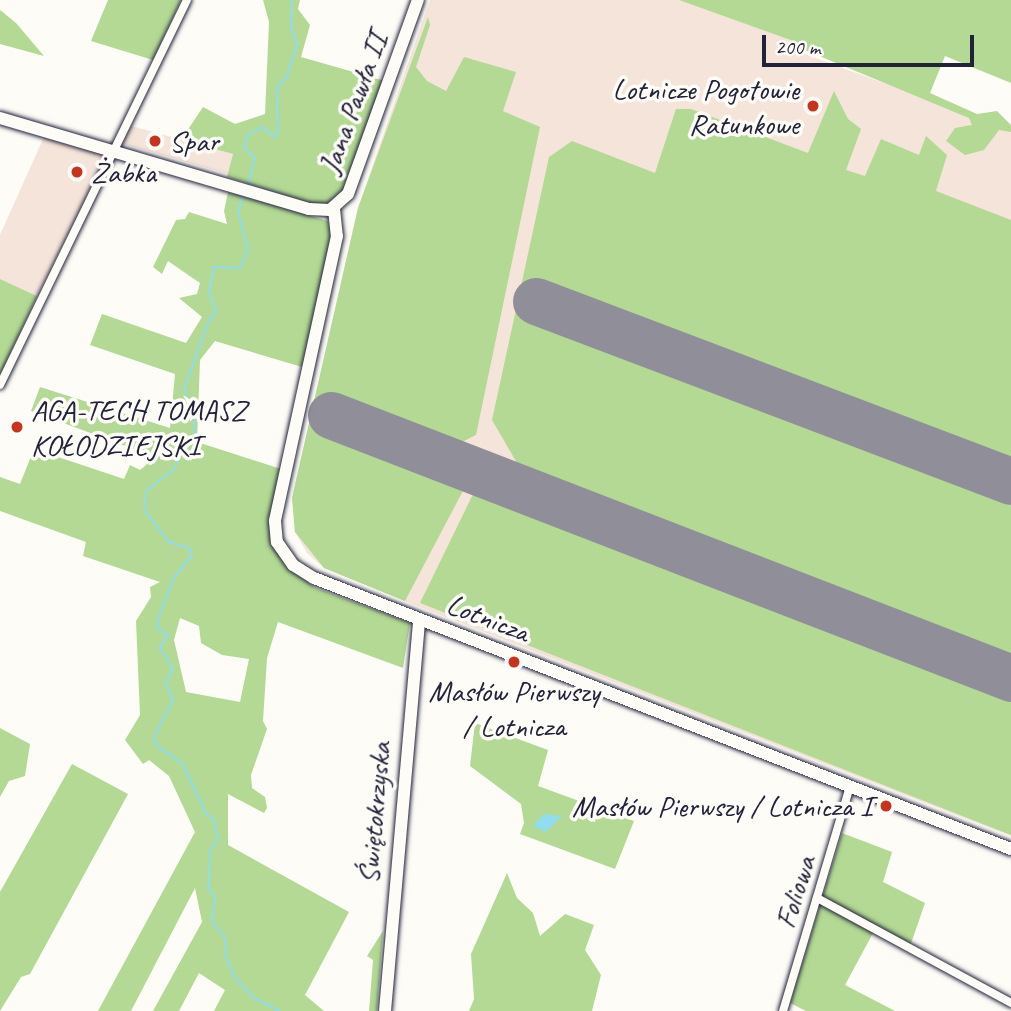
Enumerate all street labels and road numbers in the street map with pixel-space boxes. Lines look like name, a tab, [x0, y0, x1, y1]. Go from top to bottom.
street label: Jana Pawła II	[311, 28, 395, 178]
street label: Lotnicza	[442, 586, 534, 650]
street label: Świętokrzyska	[350, 741, 398, 885]
street label: Foliowa	[767, 852, 823, 932]

